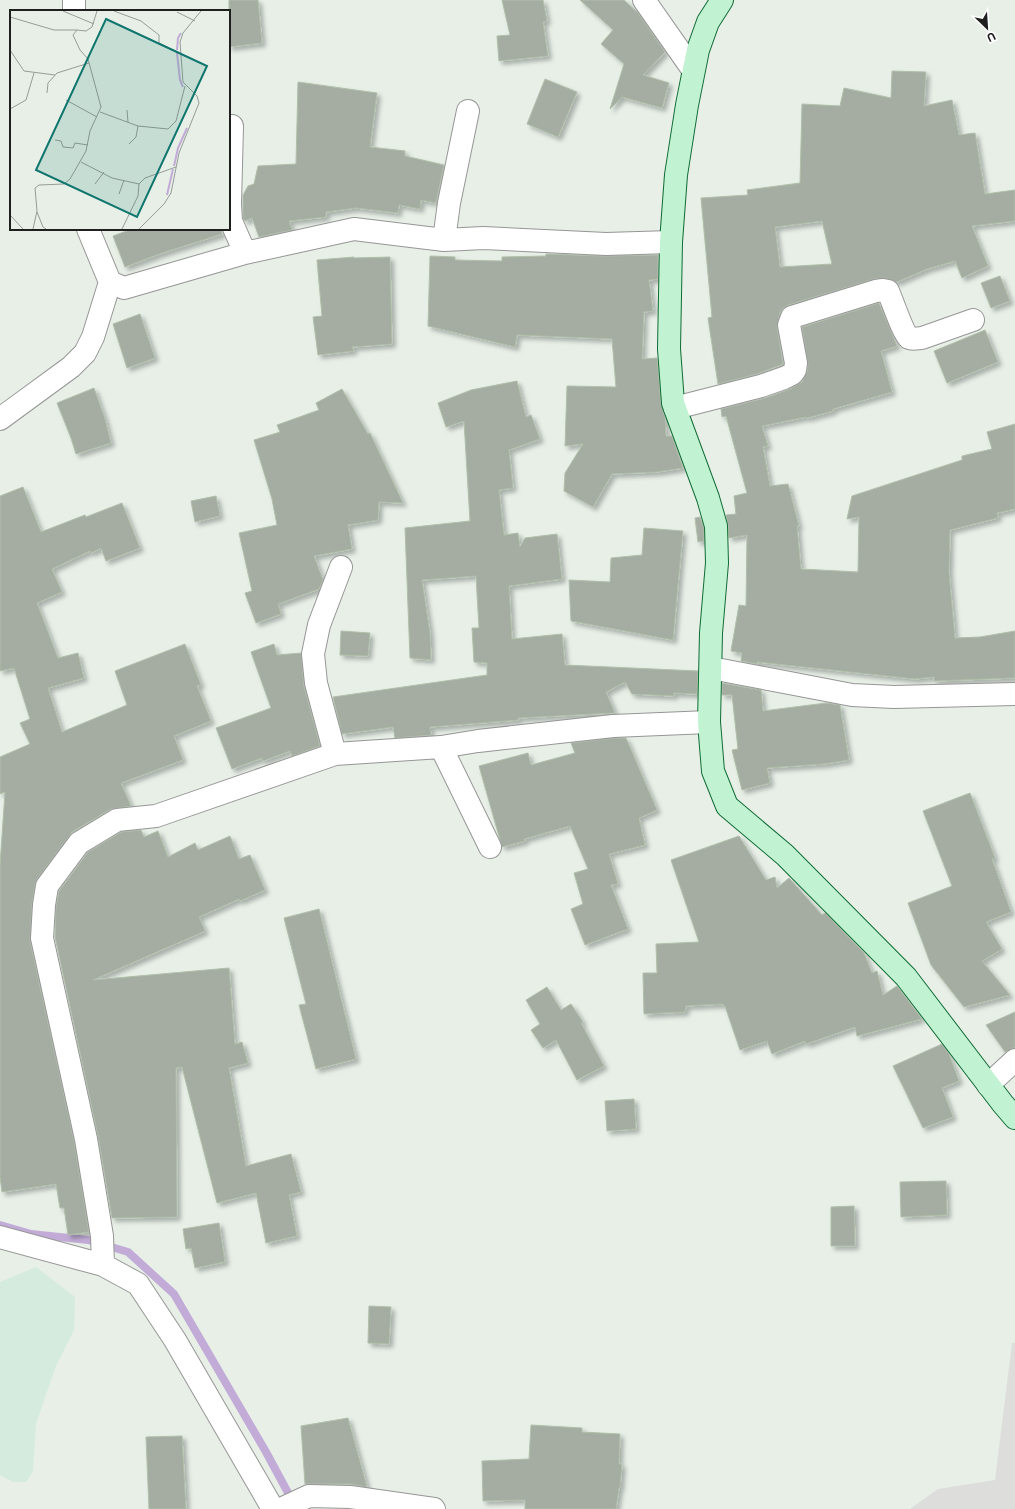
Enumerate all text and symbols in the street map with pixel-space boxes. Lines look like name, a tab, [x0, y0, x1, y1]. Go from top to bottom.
north arrow	[967, 8, 1007, 48]
inset map	[10, 10, 230, 230]
text: U	[985, 29, 998, 45]

